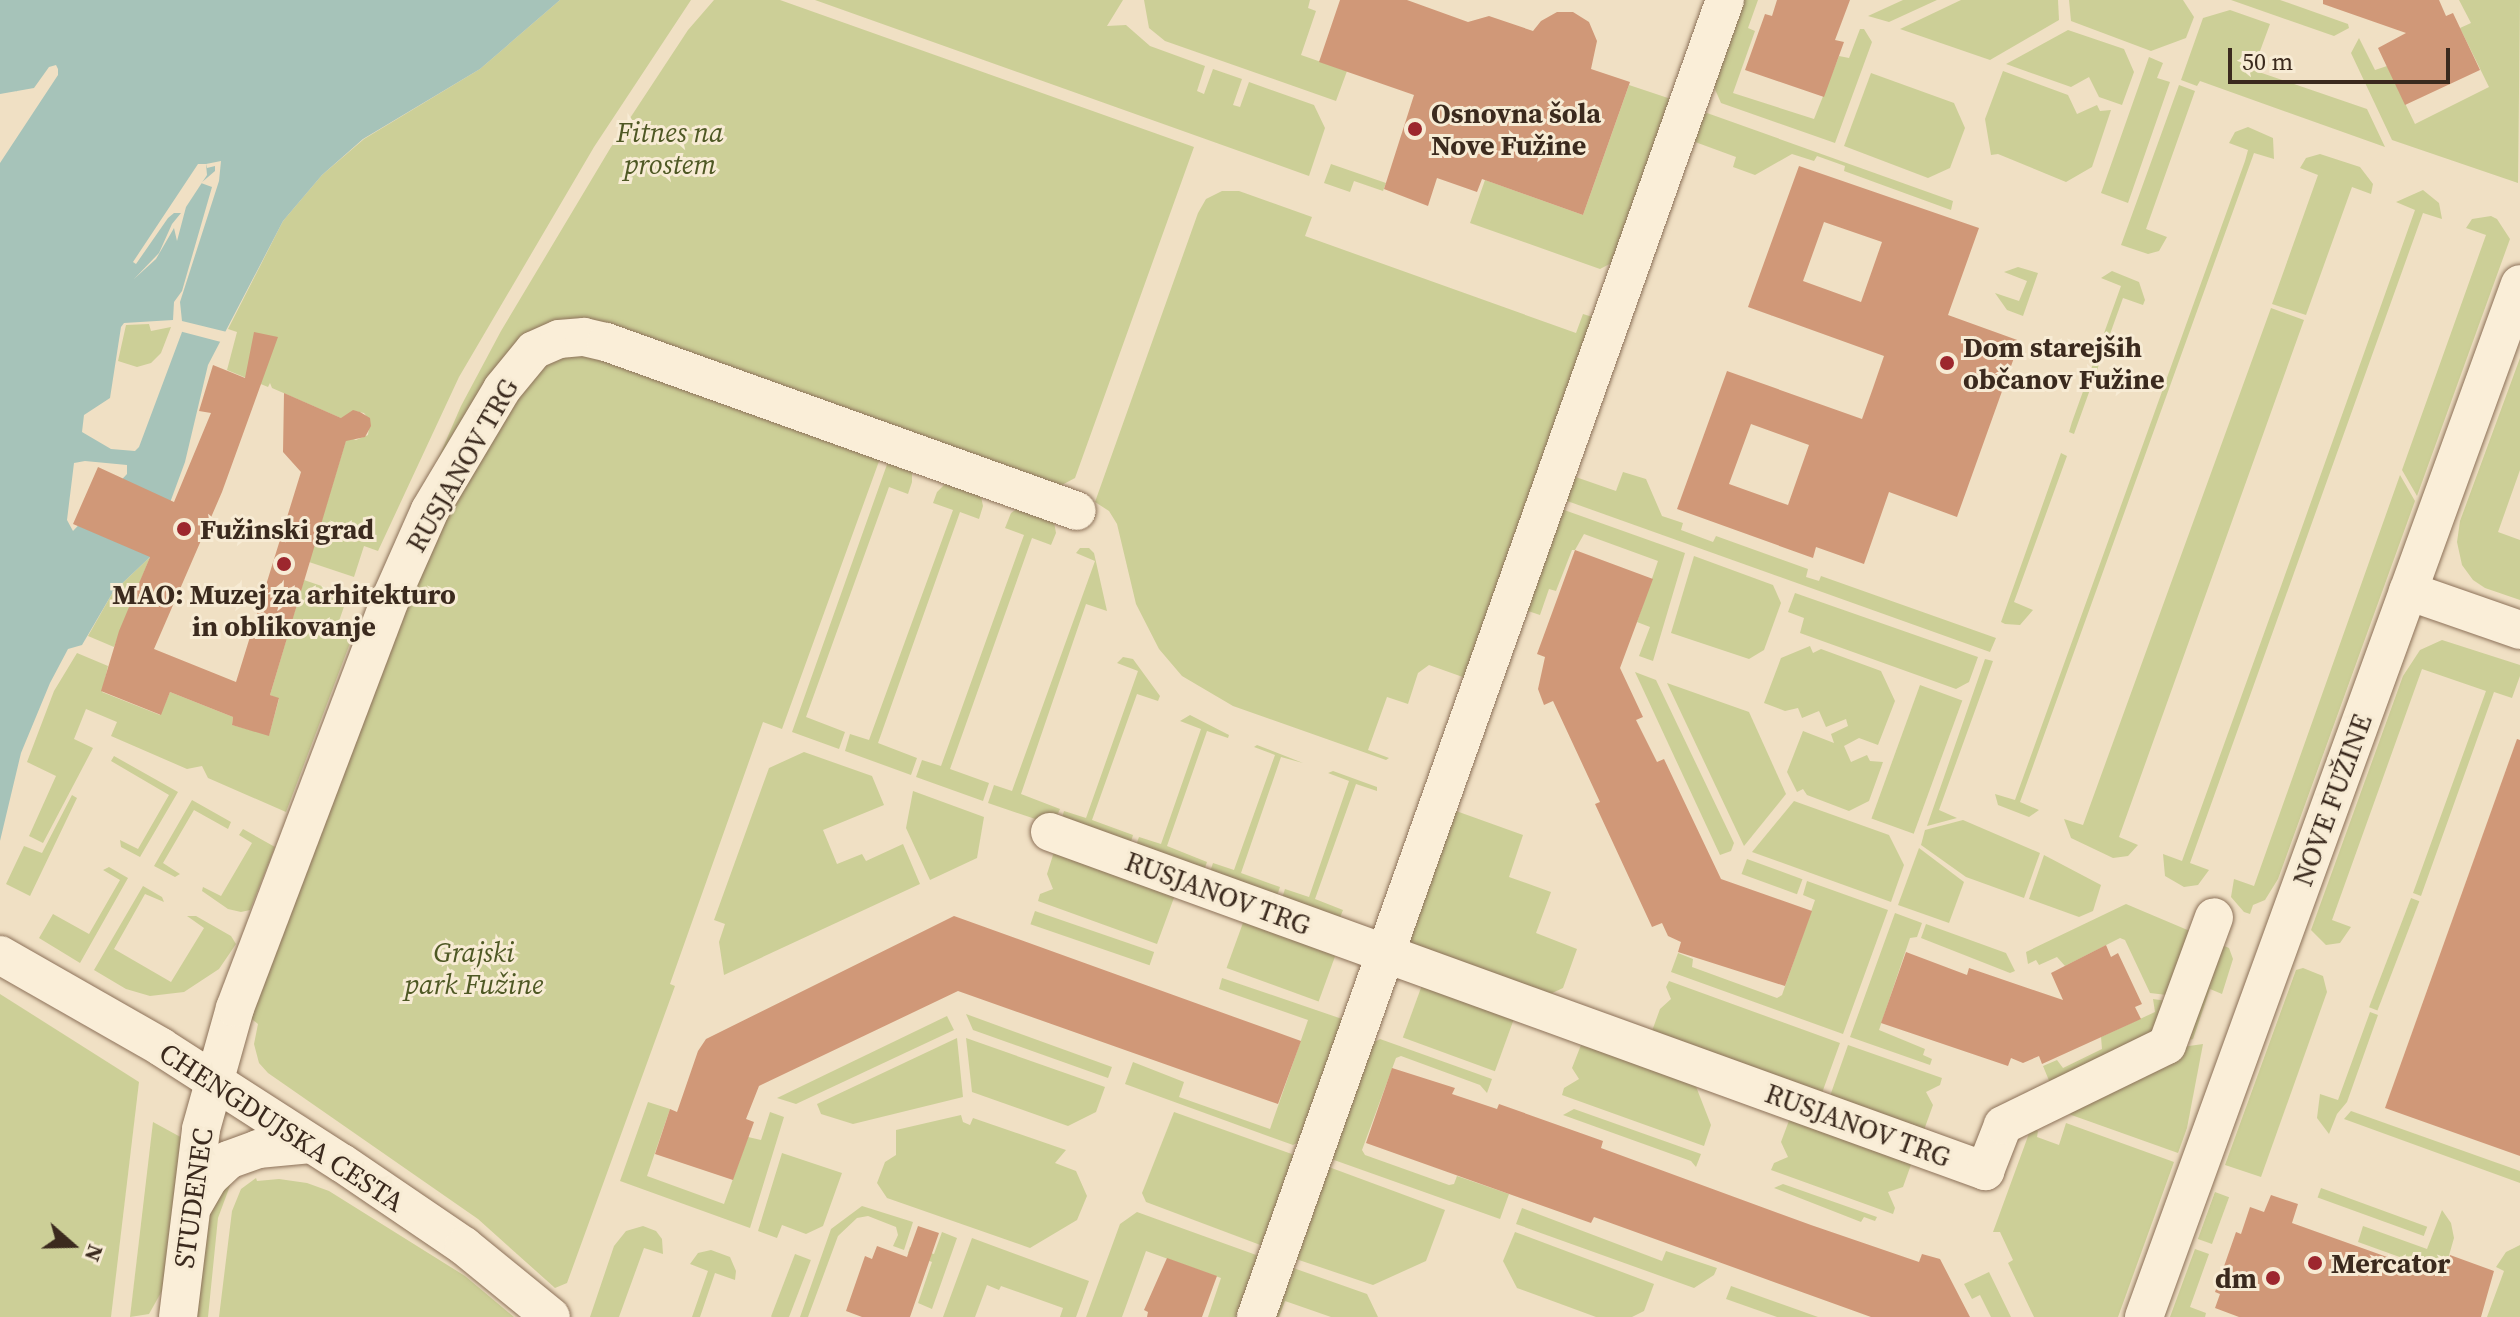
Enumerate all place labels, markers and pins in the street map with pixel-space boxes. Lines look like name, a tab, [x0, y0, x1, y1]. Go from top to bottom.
place label: Osnovna šola Nove Fužine	[1431, 96, 1601, 162]
marker: Osnovna šola Nove Fužine	[1406, 120, 1424, 138]
place label: Dom starejših občanov Fužine	[1963, 330, 2165, 396]
marker: Dom starejših občanov Fužine	[1938, 354, 1956, 372]
place label: Fužinski grad	[200, 512, 374, 546]
marker: Fužinski grad	[175, 520, 193, 538]
marker: MAO: Muzej za arhitekturo in oblikovanje	[275, 555, 293, 573]
place label: MAO: Muzej za arhitekturo in oblikovanje	[112, 577, 456, 643]
place label: Mercator	[2331, 1246, 2450, 1280]
marker: Mercator	[2306, 1254, 2324, 1272]
place label: dm	[2215, 1261, 2257, 1295]
marker: dm	[2264, 1269, 2282, 1287]

